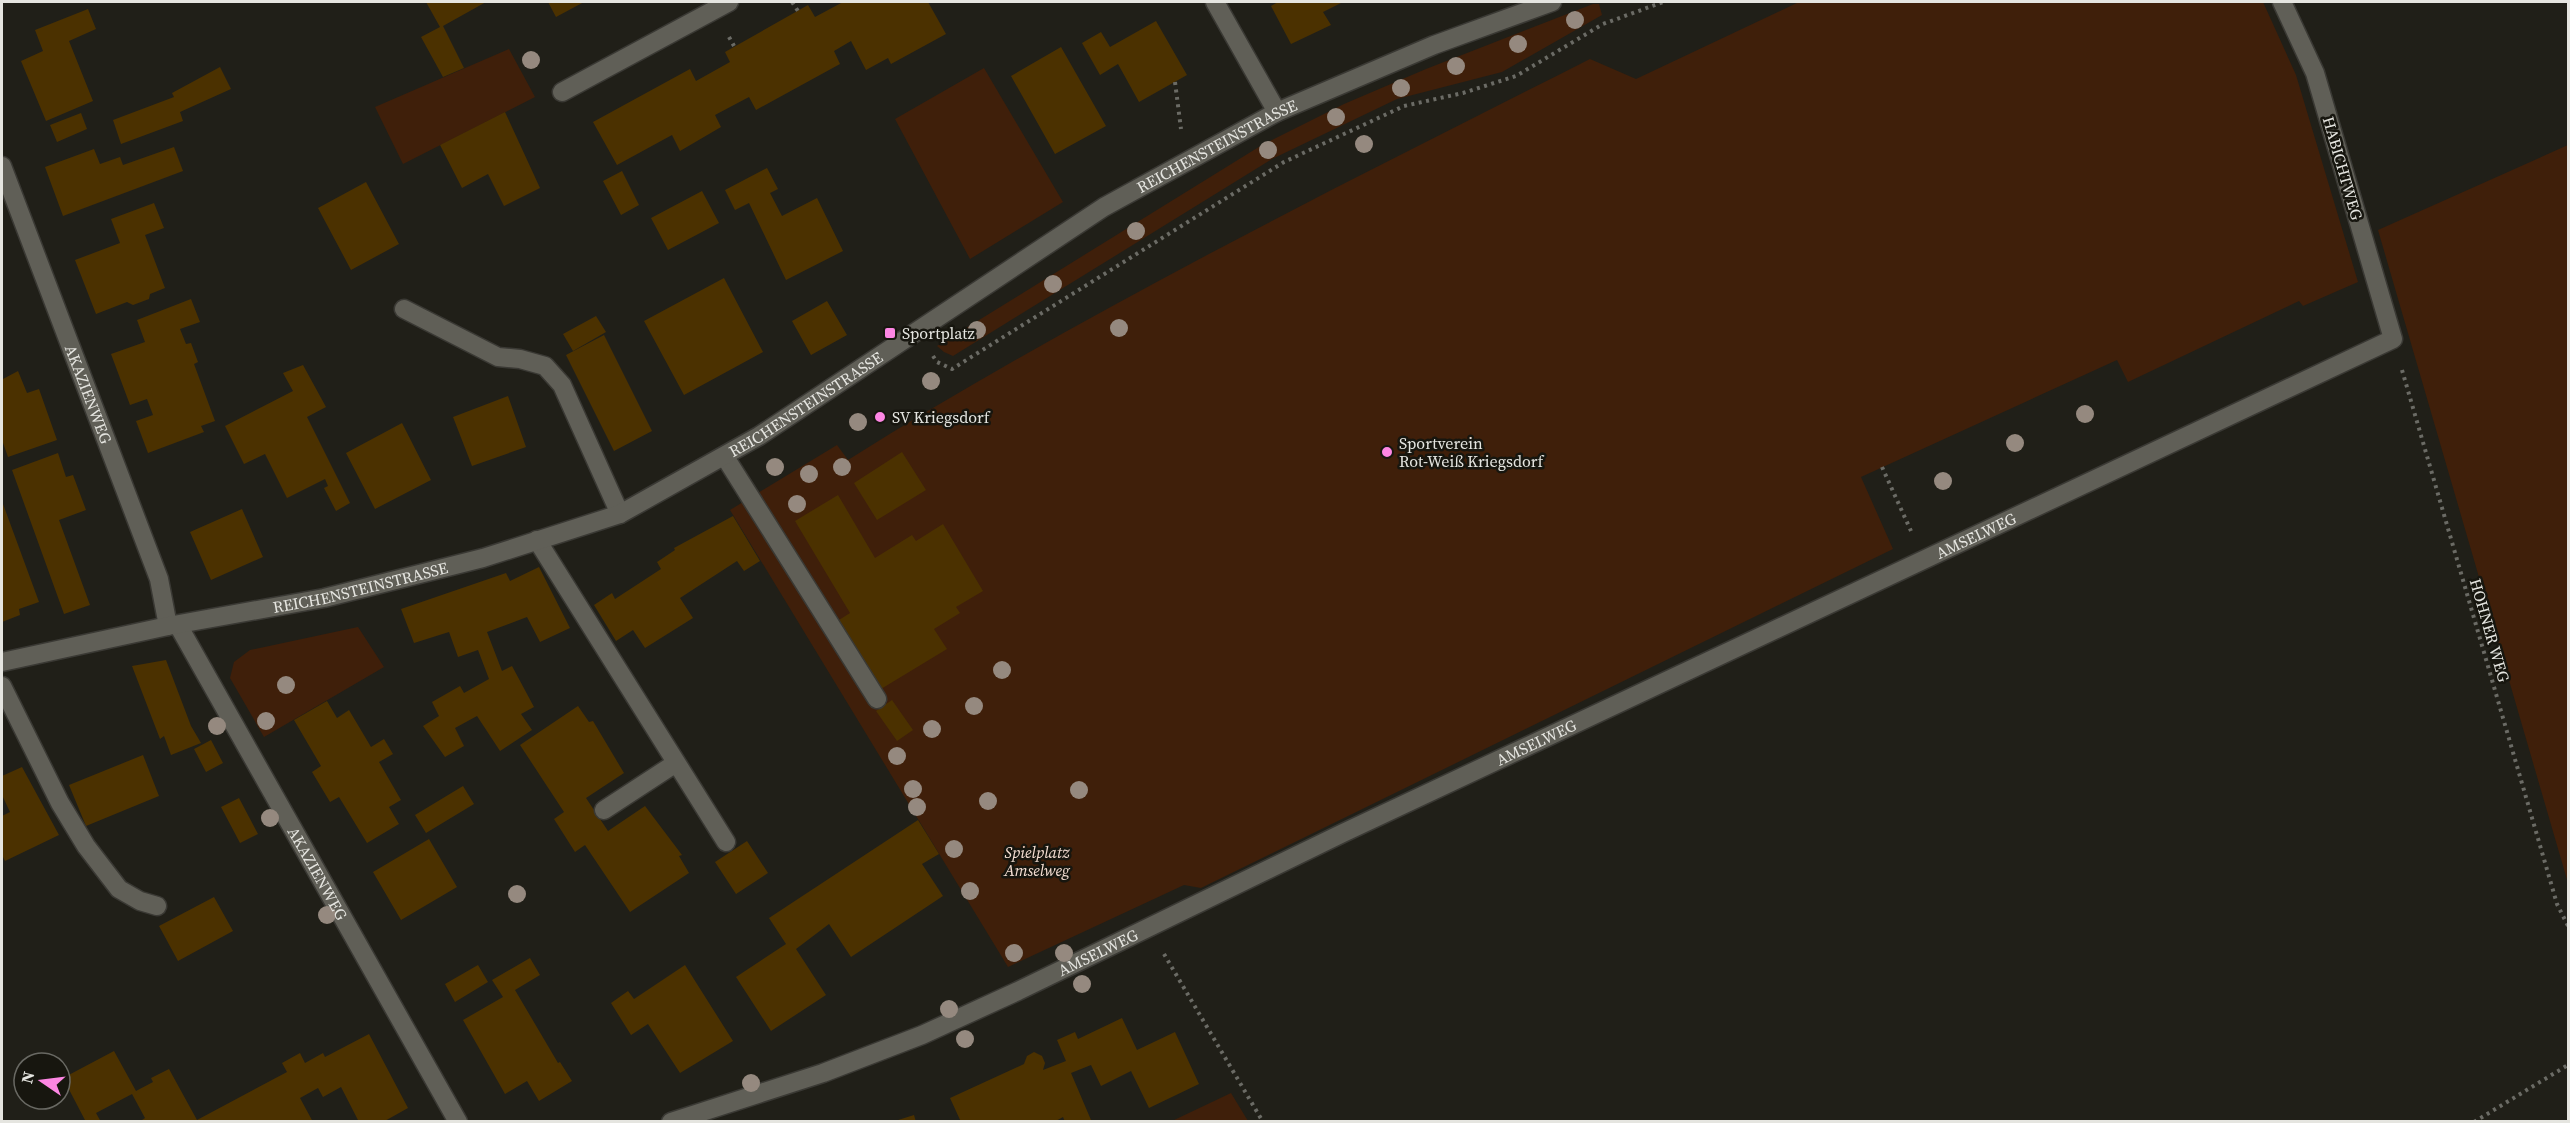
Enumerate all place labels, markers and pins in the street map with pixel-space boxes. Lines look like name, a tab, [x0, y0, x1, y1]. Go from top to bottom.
place label: Sportplatz	[902, 322, 975, 344]
marker: Sportplatz	[883, 326, 897, 340]
place label: SV Kriegsdorf	[892, 406, 991, 428]
marker: SV Kriegsdorf	[873, 410, 887, 424]
place label: Sportverein Rot-Weiß Kriegsdorf	[1399, 432, 1545, 472]
marker: Sportverein Rot-Weiß Kriegsdorf	[1380, 445, 1394, 459]

